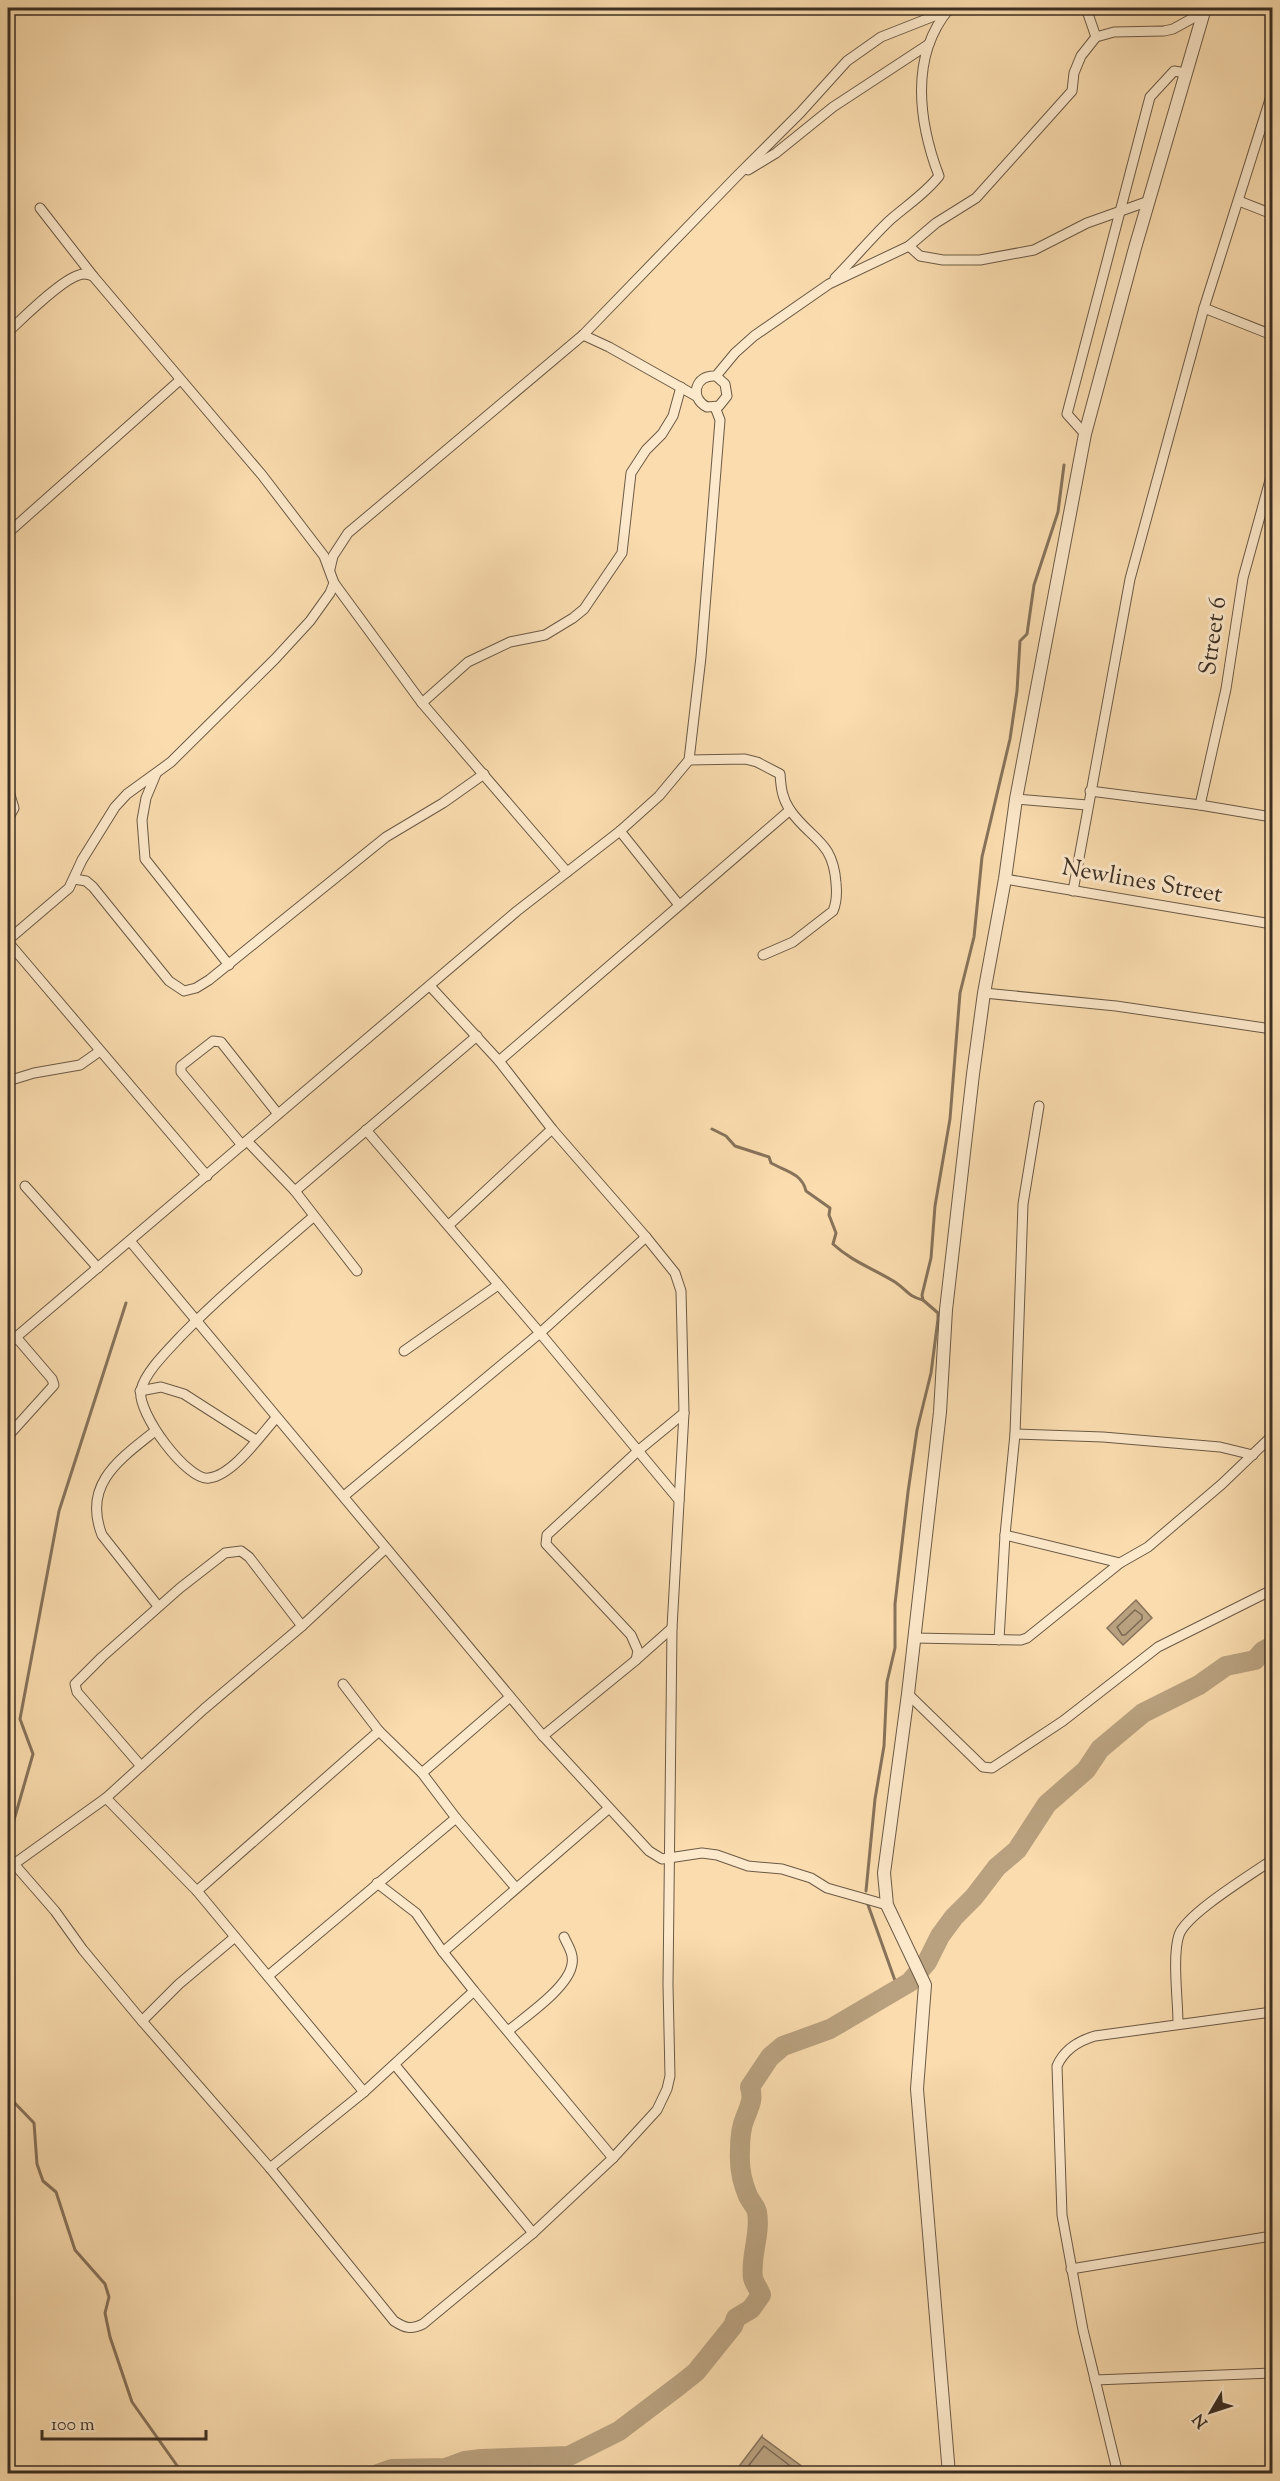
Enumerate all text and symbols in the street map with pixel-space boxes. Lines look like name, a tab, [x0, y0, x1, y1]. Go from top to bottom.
street label: Street 6	[1192, 595, 1236, 677]
street label: Newlines Street	[1059, 851, 1225, 913]
north arrow	[1181, 2382, 1241, 2442]
scale bar	[42, 2403, 206, 2441]
text: N	[1188, 2407, 1214, 2432]
text: 100 m	[51, 2413, 95, 2439]

